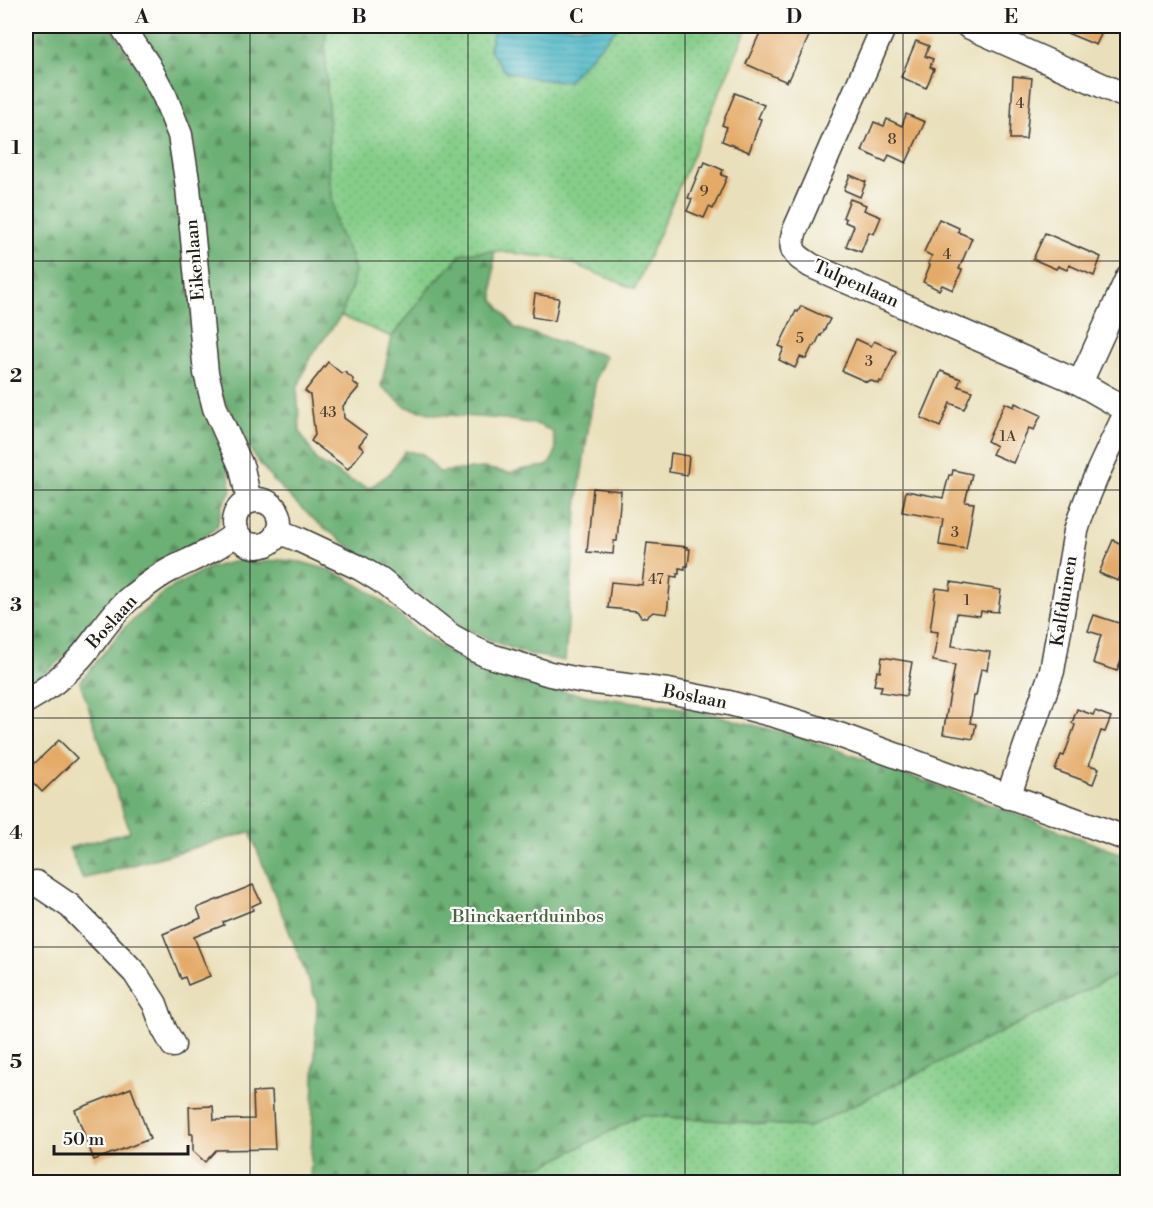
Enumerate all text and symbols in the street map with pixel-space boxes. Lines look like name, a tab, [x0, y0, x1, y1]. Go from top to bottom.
text: A	[134, 5, 150, 30]
text: B	[351, 5, 367, 30]
text: C	[569, 5, 583, 30]
text: D	[786, 5, 802, 30]
text: E	[1004, 5, 1018, 30]
house number: 4	[1016, 94, 1025, 113]
house number: 8	[887, 130, 897, 149]
text: 1	[11, 136, 21, 161]
house number: 9	[699, 182, 709, 201]
street label: Eikenlaan	[180, 218, 210, 302]
house number: 4	[943, 245, 952, 264]
street label: Tulpenlaan	[810, 255, 903, 313]
house number: 5	[796, 329, 804, 348]
house number: 3	[865, 352, 873, 371]
text: 2	[10, 364, 22, 389]
house number: 43	[319, 403, 337, 422]
house number: 1A	[1000, 427, 1017, 446]
house number: 3	[951, 523, 959, 542]
street label: Kalfduinen	[1045, 554, 1083, 648]
house number: 47	[648, 570, 664, 589]
street label: Boslaan	[81, 590, 142, 655]
house number: 1	[964, 591, 971, 610]
text: 3	[10, 593, 22, 618]
street label: Boslaan	[660, 679, 729, 715]
text: 4	[9, 821, 23, 846]
park label: Blinckaertduinbos	[451, 905, 604, 928]
text: 5	[10, 1050, 22, 1075]
scale bar	[54, 1118, 188, 1156]
text: 50 m	[63, 1128, 105, 1151]

